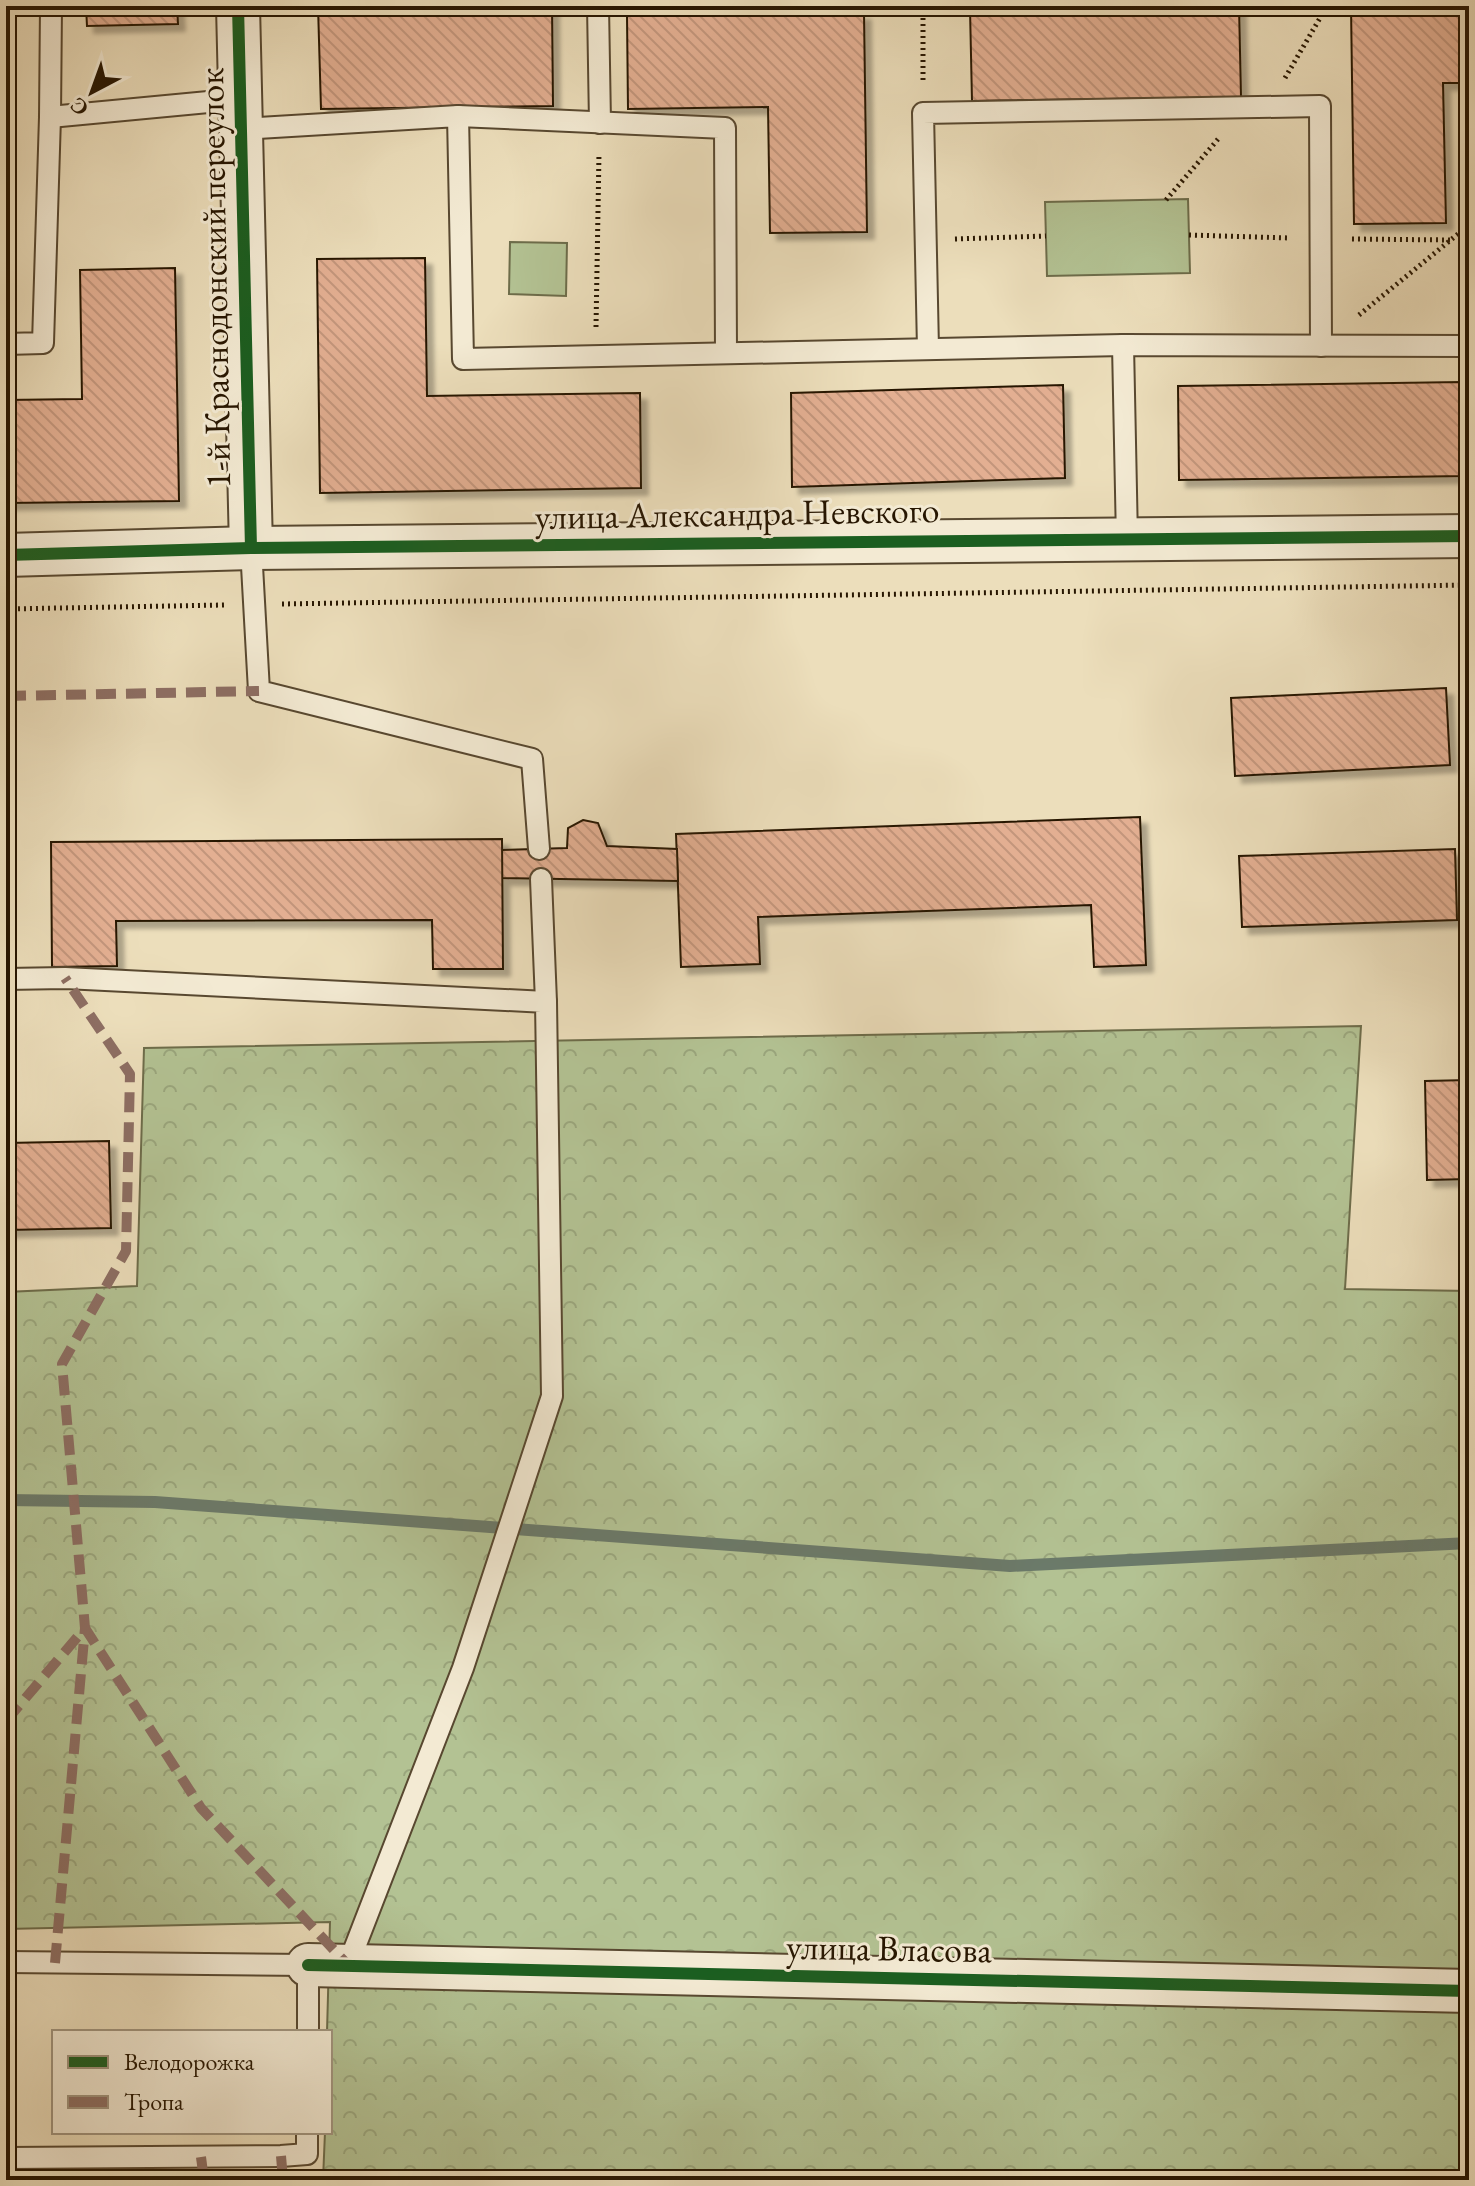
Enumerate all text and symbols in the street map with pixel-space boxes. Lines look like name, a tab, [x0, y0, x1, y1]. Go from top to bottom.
north arrow	[52, 52, 132, 132]
street label: 1-й Краснодонский переулок	[187, 67, 241, 489]
text: С	[64, 91, 95, 123]
street label: улица Александра Невского	[534, 486, 940, 540]
street label: улица Власова	[786, 1923, 993, 1973]
legend	[52, 2030, 332, 2134]
text: Велодорожка	[124, 2046, 255, 2077]
text: Тропа	[124, 2086, 184, 2117]

